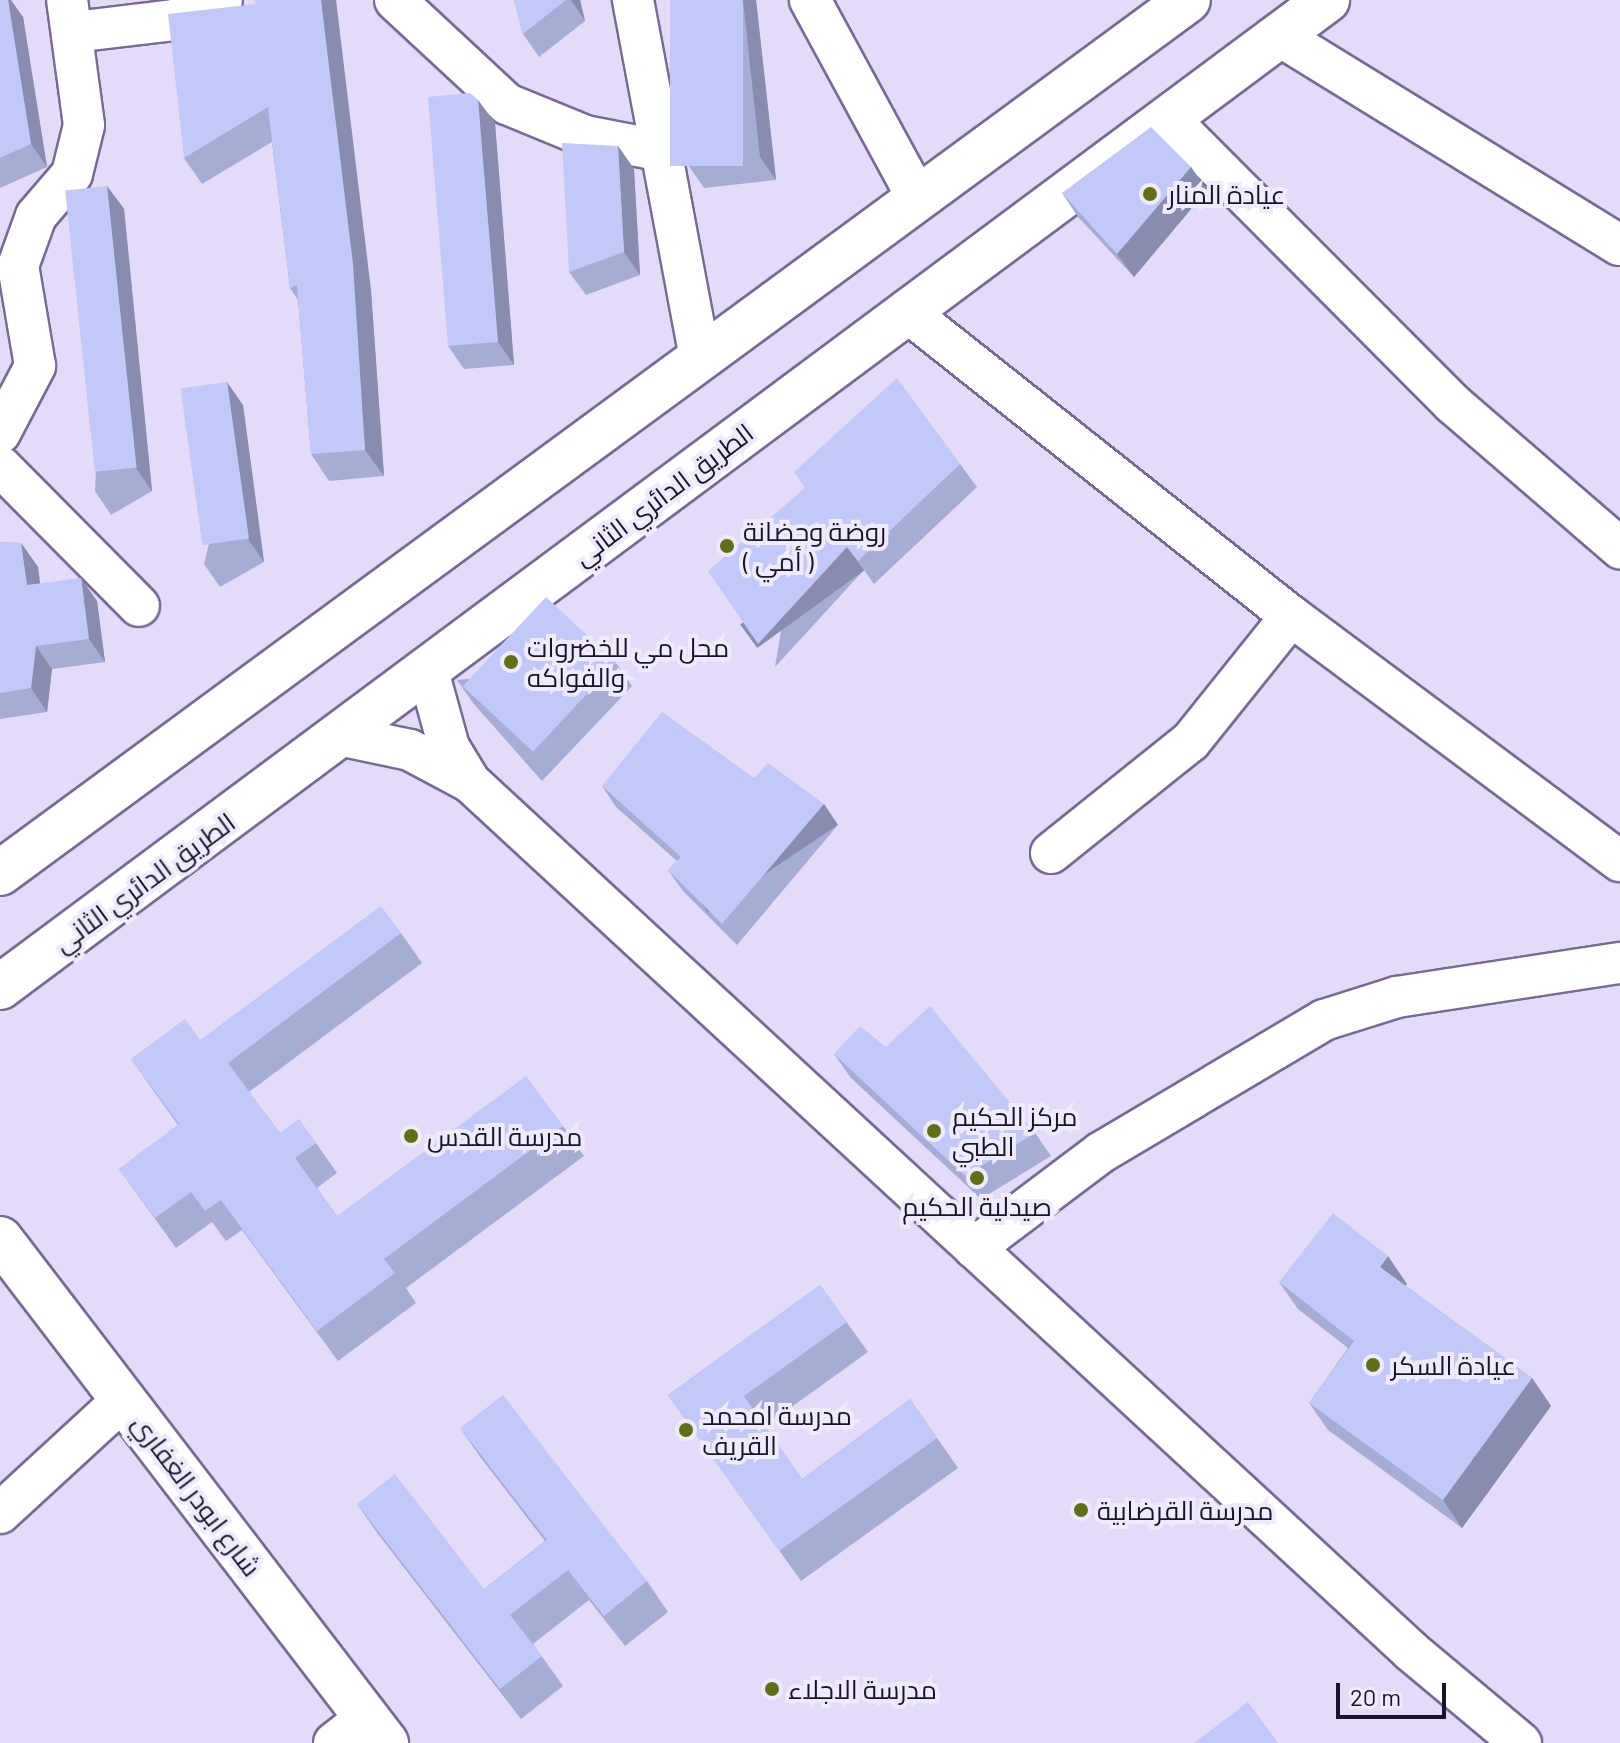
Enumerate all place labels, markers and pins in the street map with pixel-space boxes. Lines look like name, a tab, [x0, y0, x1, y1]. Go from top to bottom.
place label: عيادة المنار	[1168, 178, 1285, 210]
marker: عيادة المنار	[1139, 183, 1161, 205]
place label: روضة وحضانة ( أمي )	[743, 515, 886, 576]
marker: روضة وحضانة ( أمي )	[718, 537, 736, 555]
place label: محل مي للخضروات والفواكه	[527, 631, 729, 692]
marker: محل مي للخضروات والفواكه	[502, 653, 520, 671]
place label: مركز الحكيم الطبي	[952, 1100, 1077, 1162]
place label: مدرسة القدس	[427, 1120, 582, 1152]
marker: مركز الحكيم الطبي	[923, 1120, 945, 1142]
marker: مدرسة القدس	[402, 1127, 420, 1145]
marker: صيدلية الحكيم	[968, 1169, 986, 1187]
place label: صيدلية الحكيم	[902, 1190, 1052, 1222]
place label: عيادة السكر	[1391, 1349, 1516, 1381]
marker: عيادة السكر	[1362, 1354, 1384, 1376]
place label: مدرسة امحمد القريف	[702, 1399, 852, 1460]
marker: مدرسة امحمد القريف	[677, 1421, 695, 1439]
place label: مدرسة القرضابية	[1097, 1494, 1273, 1526]
marker: مدرسة القرضابية	[1072, 1501, 1090, 1519]
place label: مدرسة الاجلاء	[788, 1673, 937, 1705]
marker: مدرسة الاجلاء	[763, 1680, 781, 1698]

